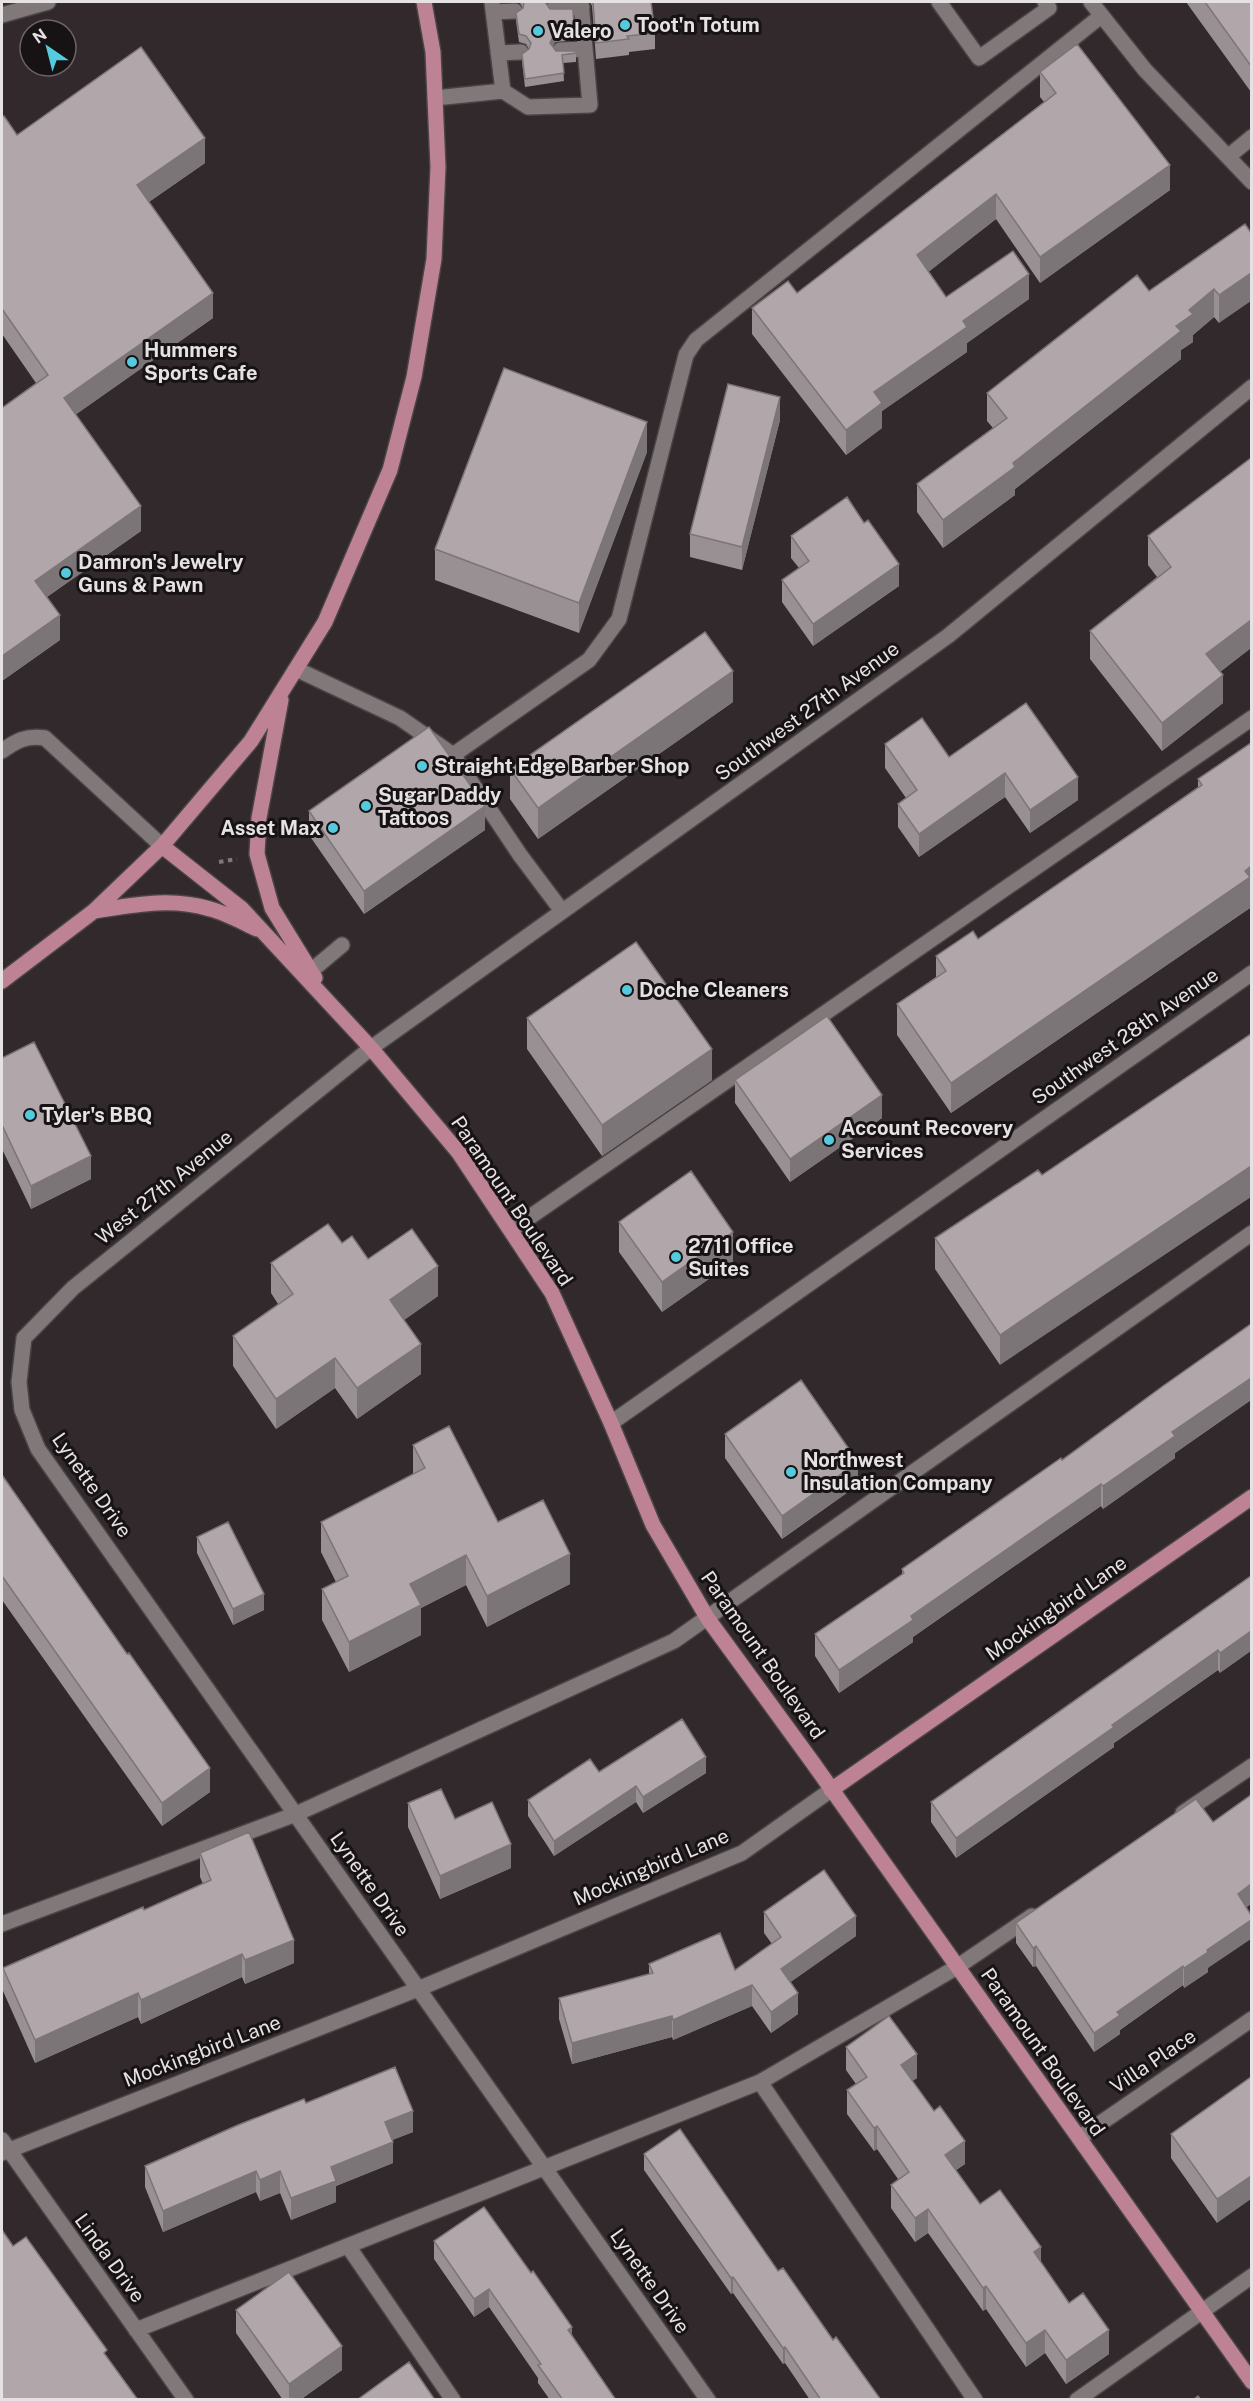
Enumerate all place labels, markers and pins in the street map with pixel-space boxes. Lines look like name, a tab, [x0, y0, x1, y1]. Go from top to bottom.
place label: Toot'n Totum	[637, 13, 760, 37]
marker: Toot'n Totum	[618, 18, 632, 32]
place label: Valero	[550, 19, 612, 43]
marker: Valero	[531, 24, 545, 38]
place label: Hummers Sports Cafe	[144, 338, 257, 385]
marker: Hummers Sports Cafe	[125, 355, 139, 369]
place label: Damron's Jewelry Guns & Pawn	[78, 550, 244, 597]
marker: Damron's Jewelry Guns & Pawn	[59, 566, 73, 580]
place label: Straight Edge Barber Shop	[434, 754, 689, 778]
marker: Straight Edge Barber Shop	[415, 759, 429, 773]
place label: Sugar Daddy Tattoos	[378, 783, 501, 830]
marker: Sugar Daddy Tattoos	[359, 799, 373, 813]
place label: Asset Max	[220, 816, 321, 840]
marker: Asset Max	[326, 821, 340, 835]
place label: Doche Cleaners	[639, 978, 789, 1002]
marker: Doche Cleaners	[620, 983, 634, 997]
place label: Tyler's BBQ	[42, 1103, 152, 1127]
marker: Tyler's BBQ	[23, 1108, 37, 1122]
place label: Account Recovery Services	[841, 1116, 1013, 1163]
marker: Account Recovery Services	[822, 1133, 836, 1147]
place label: 2711 Office Suites	[688, 1234, 794, 1281]
marker: 2711 Office Suites	[669, 1250, 683, 1264]
place label: Northwest Insulation Company	[803, 1448, 992, 1495]
marker: Northwest Insulation Company	[784, 1465, 798, 1479]

